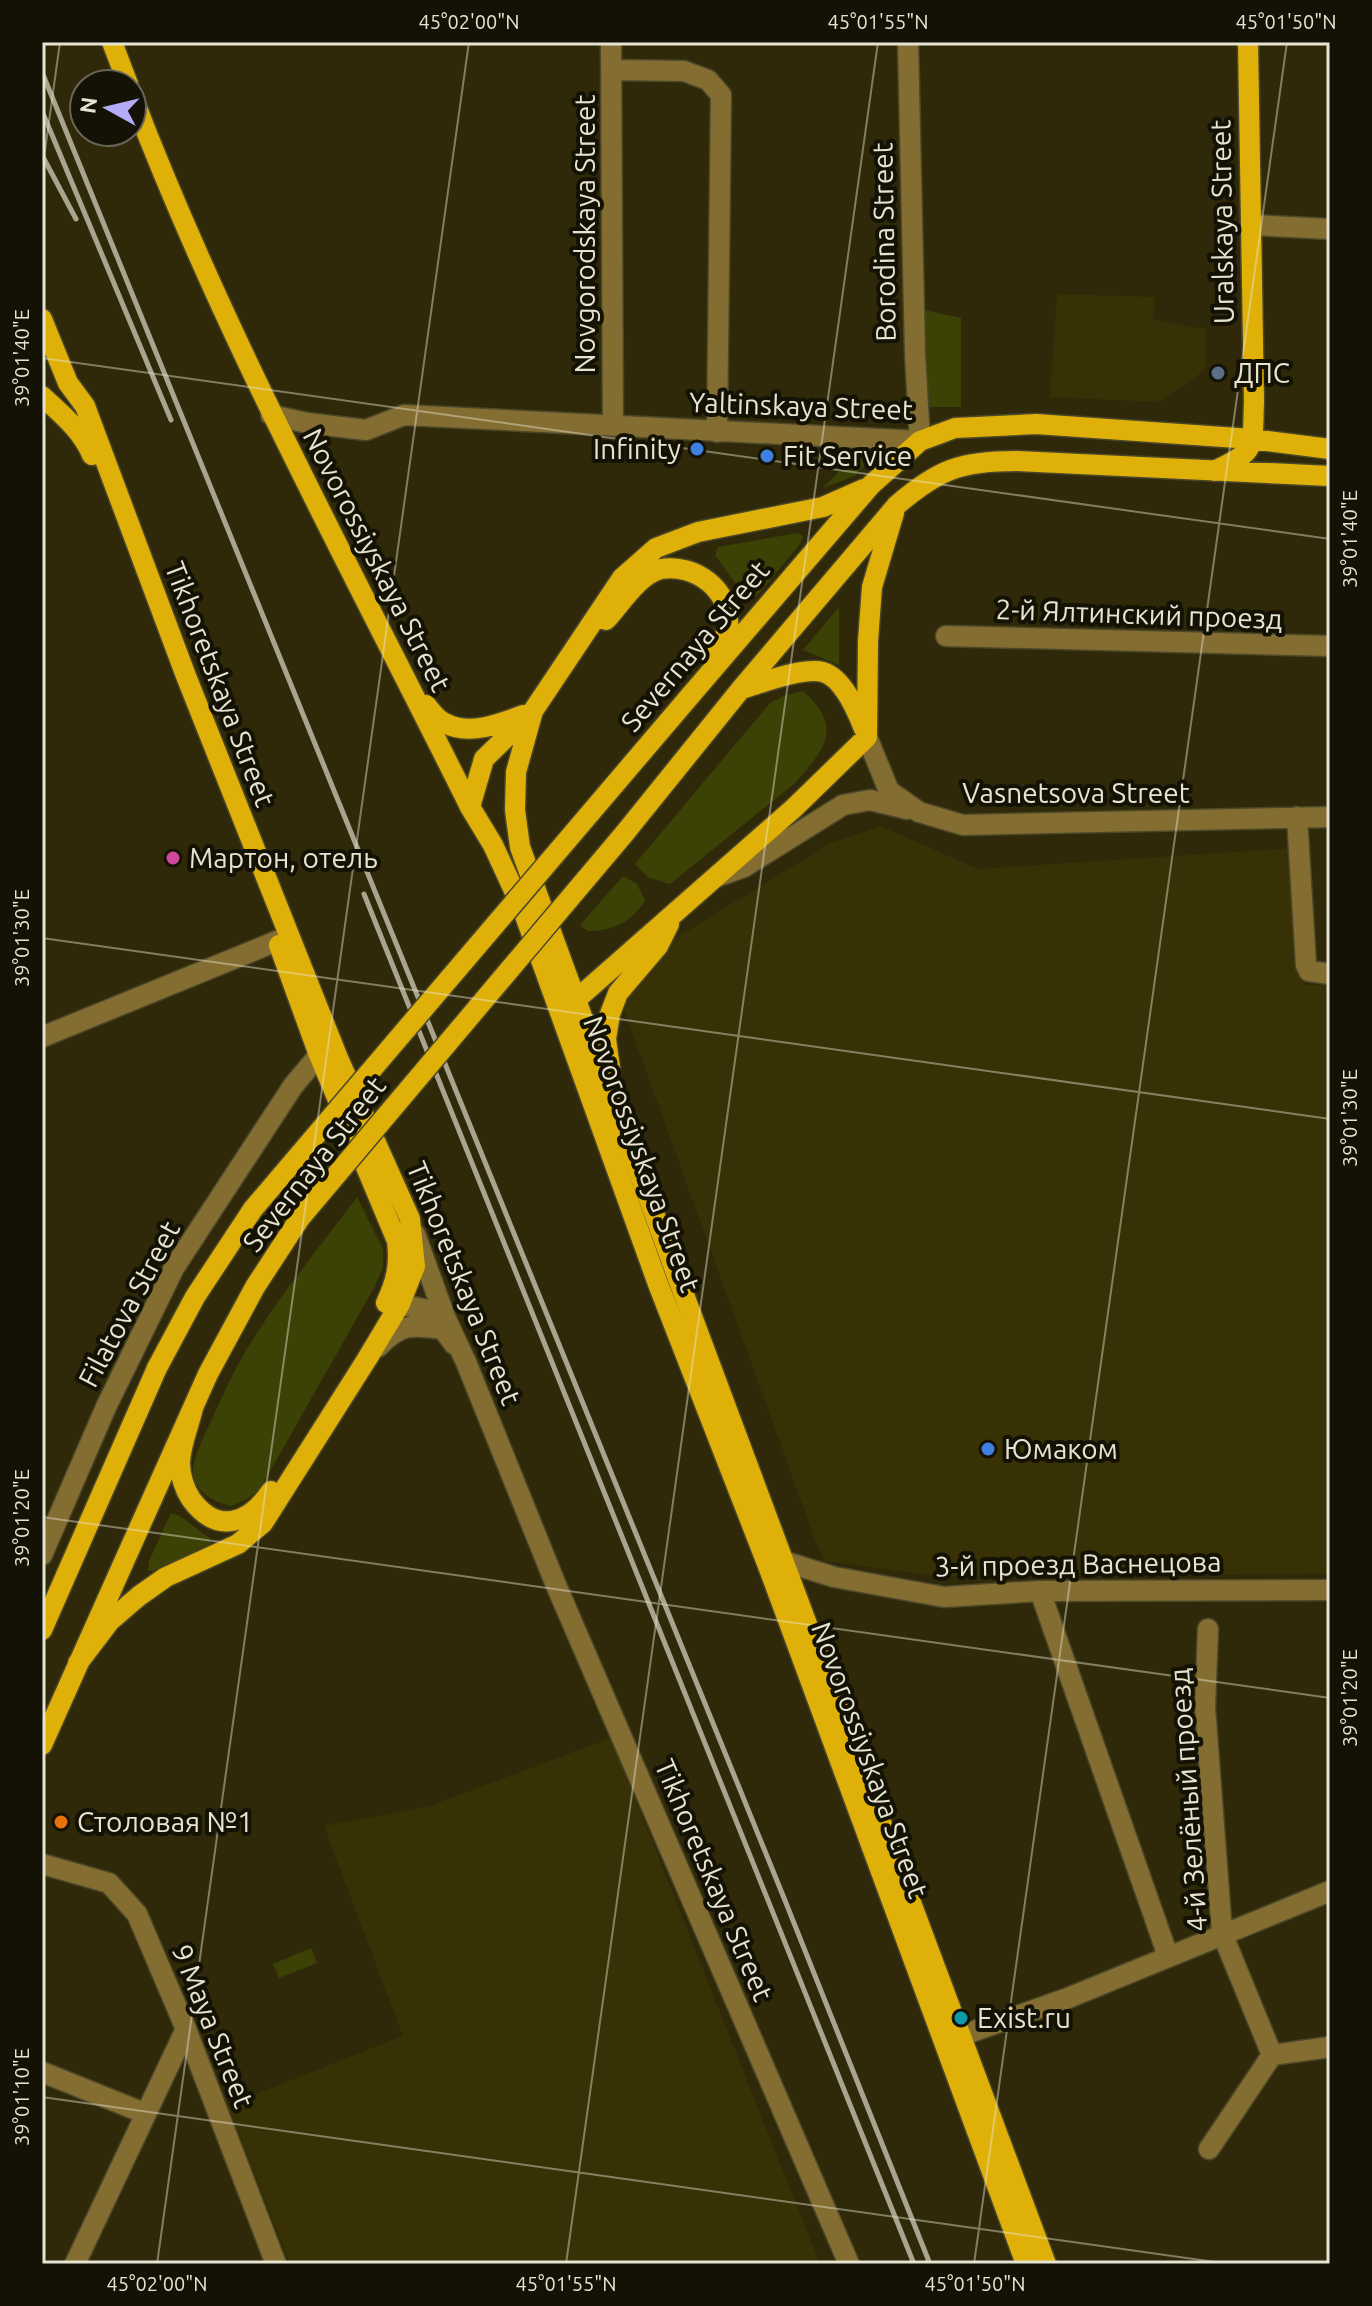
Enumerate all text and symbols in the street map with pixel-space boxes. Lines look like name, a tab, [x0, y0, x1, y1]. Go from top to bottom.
text: 45°02'00"N	[418, 10, 520, 33]
text: 45°01'55"N	[827, 10, 929, 33]
text: 45°01'50"N	[1235, 10, 1337, 33]
north arrow	[68, 68, 148, 148]
text: N	[74, 95, 101, 115]
street label: Novgorodskaya Street	[569, 95, 600, 373]
street label: Uralskaya Street	[1204, 119, 1239, 325]
street label: Borodina Street	[866, 142, 901, 342]
text: 39°01'40"E	[10, 309, 33, 407]
place label: ДПС	[1234, 357, 1290, 388]
marker: ДПС	[1209, 364, 1227, 382]
street label: Yaltinskaya Street	[689, 386, 913, 425]
street label: Novorossiyskaya Street	[298, 423, 457, 696]
place label: Infinity	[593, 433, 681, 464]
marker: Infinity	[688, 440, 706, 458]
place label: Fit Service	[783, 440, 912, 471]
marker: Fit Service	[758, 447, 776, 465]
text: 39°01'40"E	[1338, 490, 1361, 588]
street label: Severnaya Street	[614, 554, 775, 737]
street label: Tikhoretskaya Street	[159, 557, 281, 811]
street label: 2-й Ялтинский проезд	[995, 593, 1283, 634]
street label: Vasnetsova Street	[962, 777, 1190, 808]
place label: Мартон, отель	[189, 842, 378, 873]
marker: Мартон, отель	[164, 849, 182, 867]
text: 39°01'30"E	[10, 889, 33, 987]
street label: Novorossiyskaya Street	[578, 1012, 707, 1296]
text: 39°01'30"E	[1338, 1069, 1361, 1167]
street label: Severnaya Street	[236, 1070, 391, 1257]
street label: Tikhoretskaya Street	[401, 1157, 527, 1409]
street label: Filatova Street	[72, 1216, 185, 1392]
place label: Юмаком	[1004, 1433, 1118, 1464]
marker: Юмаком	[979, 1440, 997, 1458]
text: 39°01'20"E	[10, 1469, 33, 1567]
street label: 3-й проезд Васнецова	[934, 1545, 1222, 1582]
street label: Novorossiyskaya Street	[806, 1618, 935, 1902]
text: 39°01'20"E	[1338, 1649, 1361, 1747]
street label: 4-й Зелёный проезд	[1163, 1667, 1212, 1933]
street label: Tikhoretskaya Street	[649, 1754, 779, 2005]
place label: Столовая №1	[77, 1806, 253, 1837]
marker: Столовая №1	[52, 1813, 70, 1831]
street label: 9 Maya Street	[167, 1940, 260, 2112]
place label: Exist.ru	[977, 2002, 1071, 2033]
marker: Exist.ru	[952, 2009, 970, 2027]
text: 39°01'10"E	[10, 2048, 33, 2146]
text: 45°02'00"N	[106, 2272, 208, 2295]
text: 45°01'55"N	[515, 2272, 617, 2295]
text: 45°01'50"N	[924, 2272, 1026, 2295]

